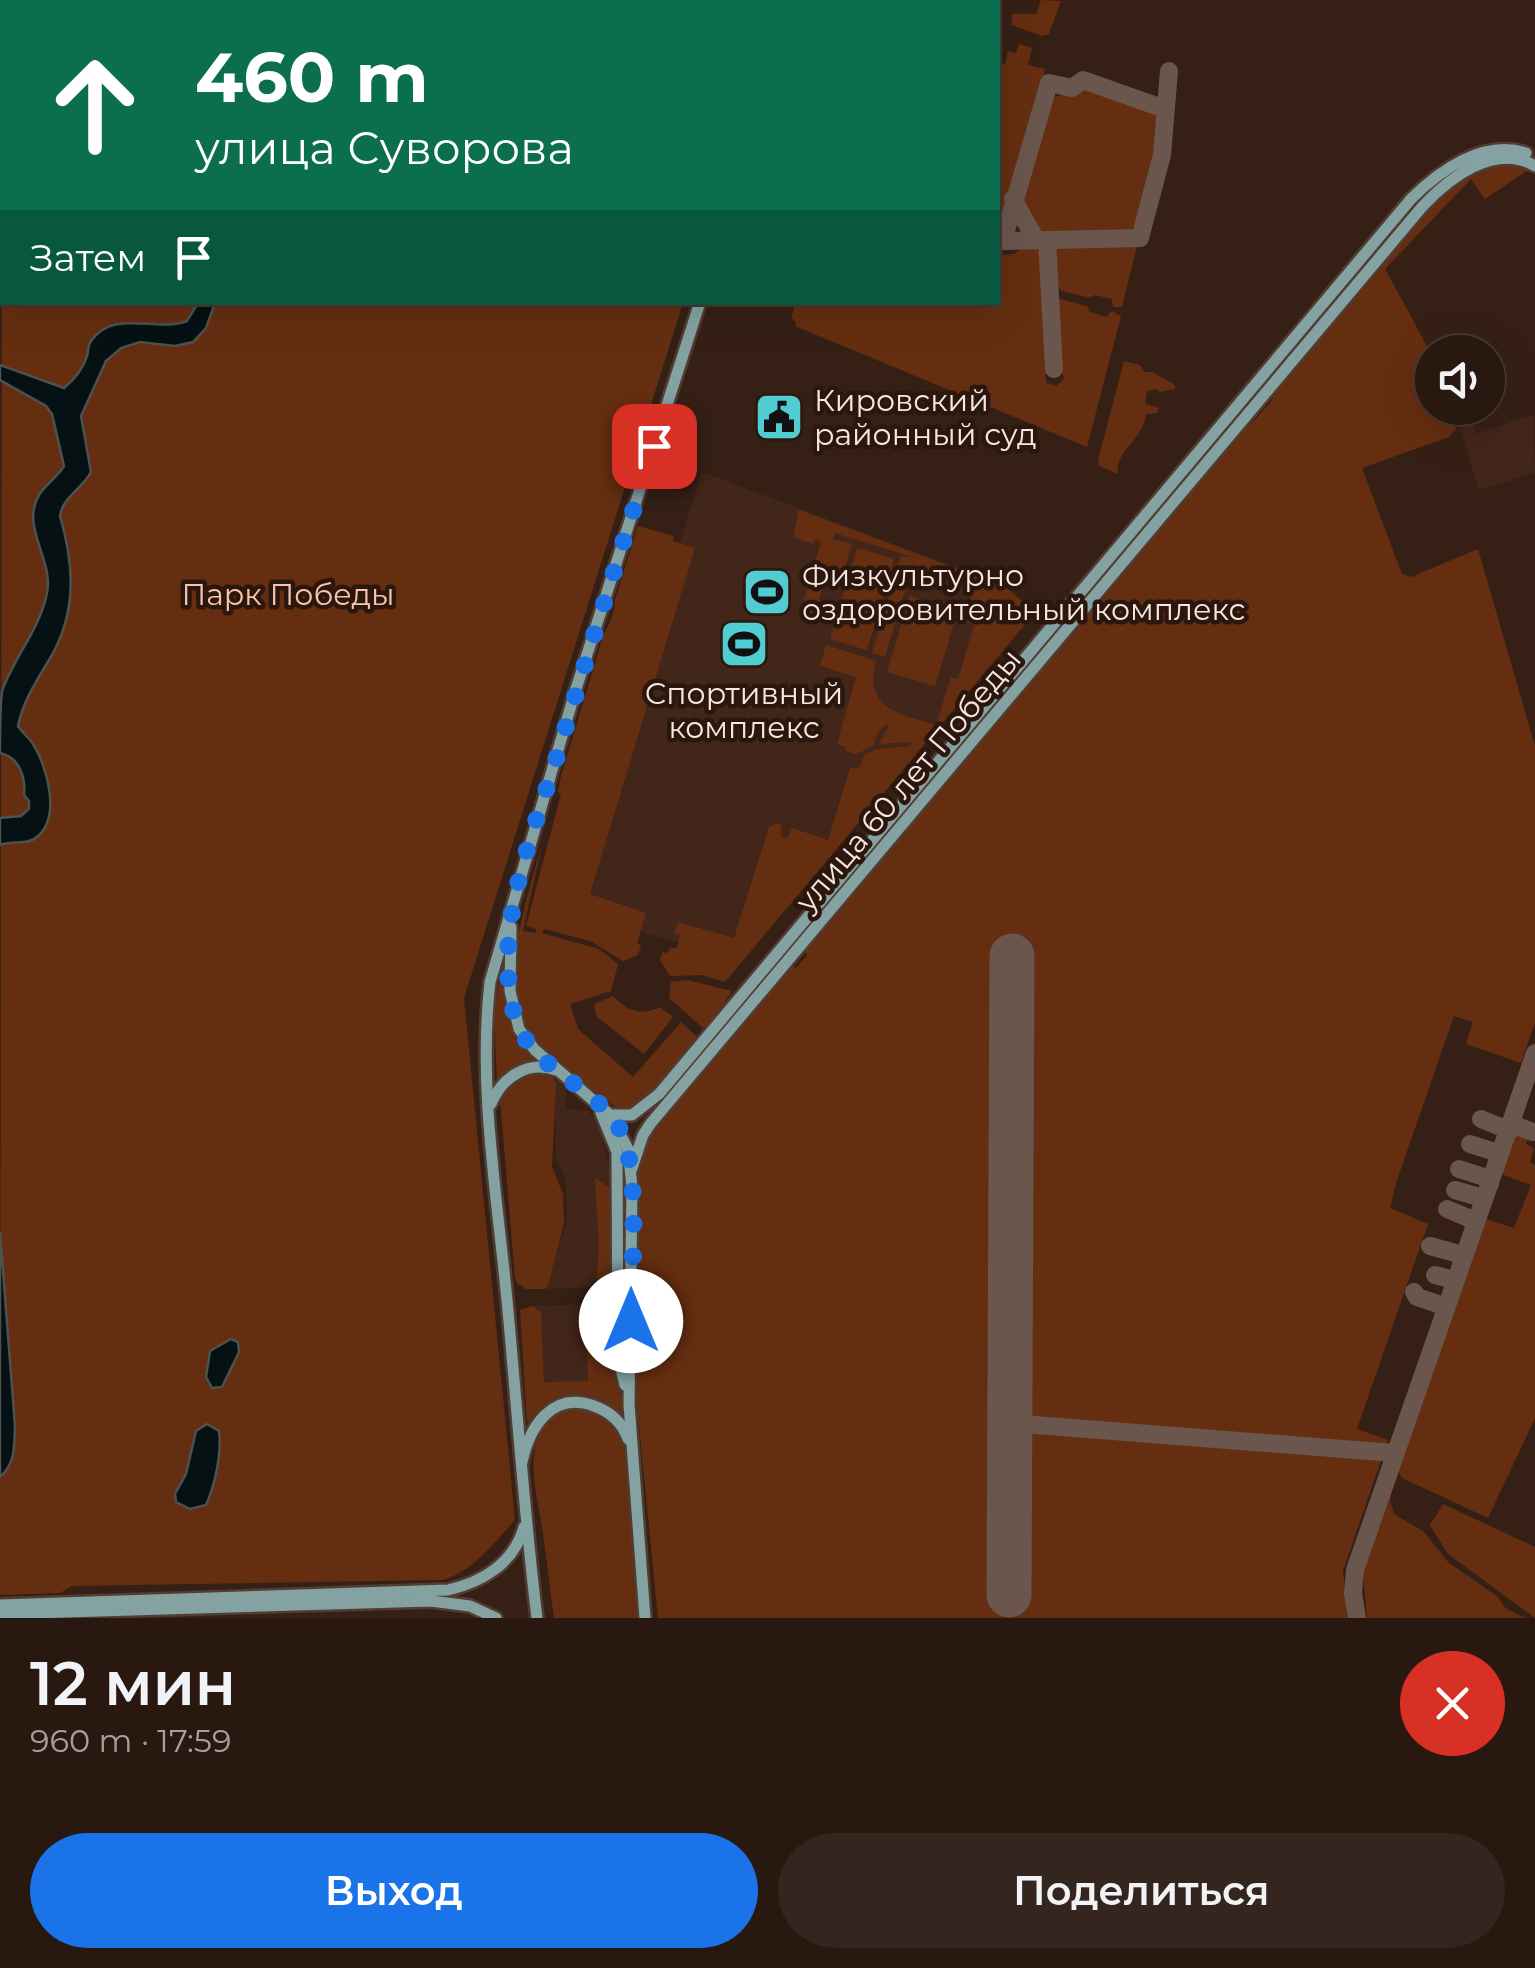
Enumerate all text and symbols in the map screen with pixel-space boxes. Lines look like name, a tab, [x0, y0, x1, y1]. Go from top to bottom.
text: 460 m	[195, 34, 429, 120]
icon: ahead	[30, 40, 160, 170]
text: улица Суворова	[195, 120, 574, 175]
icon: arrive	[166, 230, 221, 285]
text: Затем	[30, 234, 146, 281]
map controls	[1415, 335, 1505, 425]
button: sound	[1415, 335, 1505, 425]
place label: Кировский районный суд	[814, 382, 1036, 453]
public building icon: Кировский районный суд	[753, 391, 805, 443]
pin	[612, 404, 697, 489]
icon: arrive	[627, 419, 682, 474]
place label: Физкультурно оздоровительный комплекс	[802, 557, 1245, 628]
sports icon: Физкультурно оздоровительный комплекс	[741, 566, 793, 618]
park label: Парк Победы	[182, 576, 395, 613]
sports icon: Спортивный комплекс	[718, 618, 770, 670]
street label: улица 60 лет Победы	[787, 641, 1029, 920]
place label: Спортивный комплекс	[645, 675, 843, 746]
position arrow	[579, 1269, 683, 1373]
text: 12 мин	[30, 1647, 236, 1720]
button: close	[1400, 1651, 1505, 1756]
text: 960 m · 17:59	[30, 1721, 231, 1760]
button: Выход	[30, 1833, 758, 1948]
button: Поделиться	[778, 1833, 1505, 1948]

